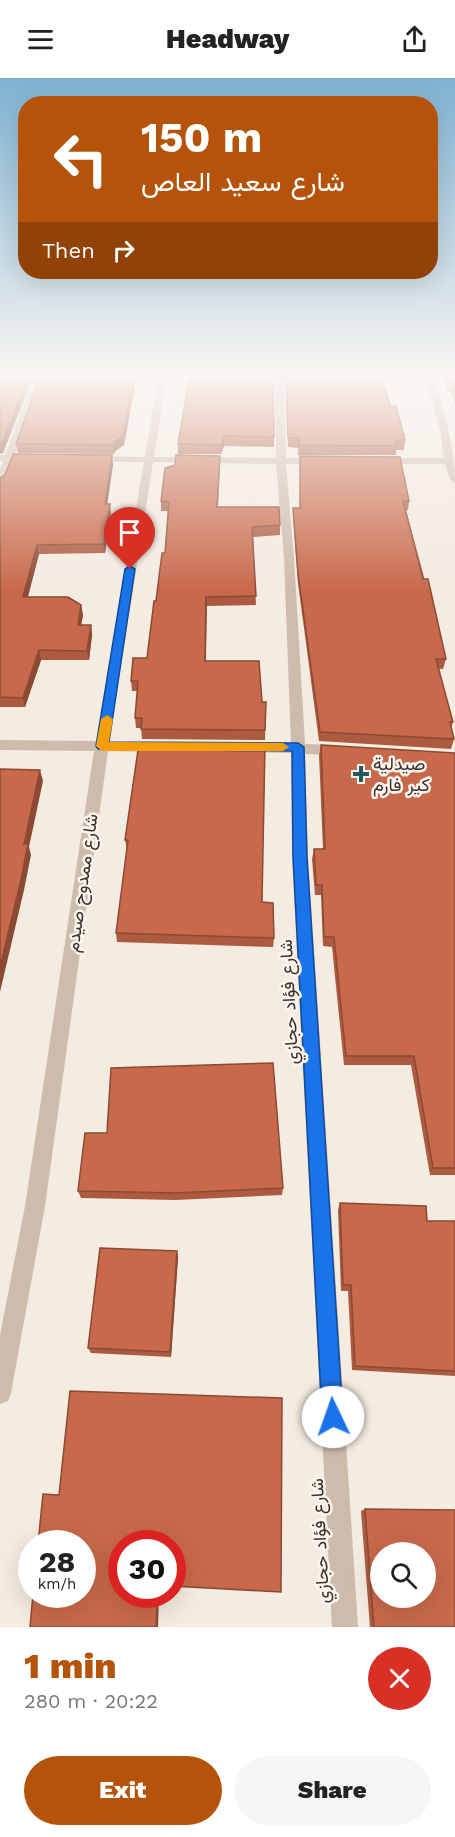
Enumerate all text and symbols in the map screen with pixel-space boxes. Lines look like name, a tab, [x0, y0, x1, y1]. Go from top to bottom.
icon: menu	[24, 23, 57, 56]
text: Headway	[166, 23, 289, 55]
icon: share	[398, 23, 431, 56]
text: 150 m	[141, 113, 262, 162]
icon: left	[42, 120, 120, 198]
text: شارع سعيد العاص	[141, 166, 345, 198]
icon: right	[107, 234, 140, 267]
text: Then	[42, 238, 95, 263]
pin	[104, 507, 155, 569]
icon: arrive	[113, 516, 146, 549]
place label: صيدلية كير فارم	[373, 753, 430, 797]
marker: صيدلية كير فارم	[354, 767, 368, 781]
street label: شارع ممدوح صيدم	[61, 812, 104, 954]
street label: شارع فؤاد حجازي	[275, 939, 307, 1065]
position arrow	[301, 1385, 365, 1449]
street label: شارع فؤاد حجازي	[306, 1478, 338, 1604]
speed limit sign: 30	[108, 1530, 186, 1608]
map controls	[370, 1542, 436, 1608]
button: search	[370, 1542, 436, 1608]
text: 28	[39, 1544, 75, 1579]
text: km/h	[38, 1575, 76, 1593]
text: 1 min	[24, 1645, 117, 1687]
button: close	[368, 1647, 431, 1710]
text: 280 m · 20:22	[24, 1689, 158, 1713]
button: Exit	[24, 1756, 222, 1825]
button: Share	[234, 1756, 431, 1825]

